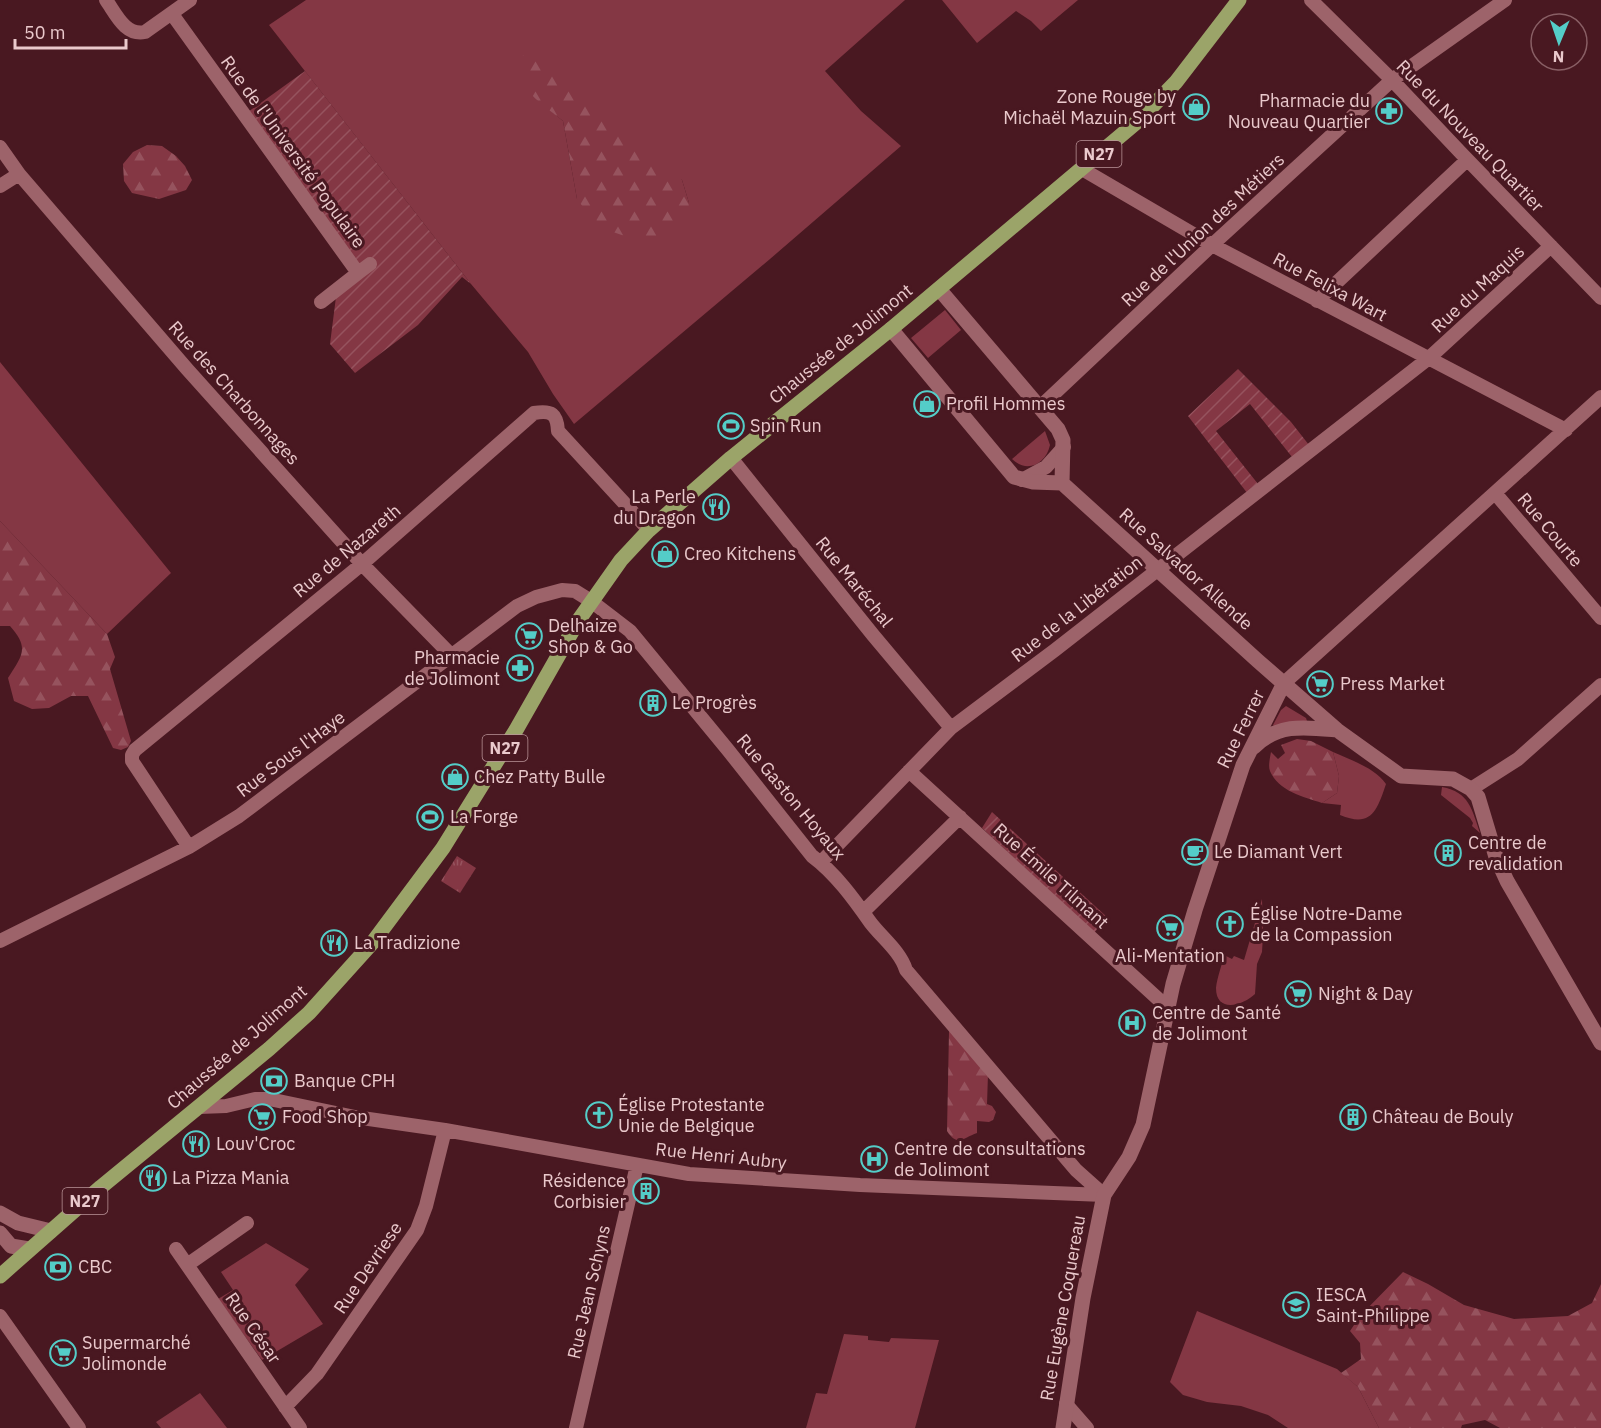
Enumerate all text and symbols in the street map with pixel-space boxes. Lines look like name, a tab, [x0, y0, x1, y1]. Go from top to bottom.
scale bar	[15, 12, 126, 50]
north arrow	[1529, 12, 1589, 72]
text: 50 m	[24, 21, 66, 44]
text: N	[1552, 47, 1565, 67]
street label: Rue de l'Université Populaire	[216, 51, 371, 252]
street label: Rue du Nouveau Quartier	[1392, 55, 1549, 217]
place label: Zone Rouge by Michaël Mazuin Sport	[1003, 85, 1176, 129]
place label: Pharmacie du Nouveau Quartier	[1228, 89, 1370, 133]
shop icon: Zone Rouge by Michaël Mazuin Sport	[1181, 92, 1211, 122]
pharmacy icon: Pharmacie du Nouveau Quartier	[1374, 96, 1404, 126]
road number: N27	[1076, 141, 1122, 167]
street label: Rue de l'Union des Métiers	[1116, 148, 1289, 311]
street label: Rue du Maquis	[1426, 240, 1529, 338]
street label: Rue Felixa Wart	[1269, 247, 1391, 326]
street label: Chaussée de Jolimont	[764, 279, 917, 409]
street label: Rue des Charbonnages	[164, 316, 305, 469]
shop icon: Profil Hommes	[912, 389, 942, 419]
place label: Profil Hommes	[946, 392, 1065, 415]
sports icon: Spin Run	[716, 411, 746, 441]
place label: Spin Run	[750, 414, 822, 437]
place label: La Perle du Dragon	[613, 485, 696, 529]
street label: Rue Courte	[1513, 488, 1588, 572]
restaurant icon: La Perle du Dragon	[701, 492, 731, 522]
street label: Rue de Nazareth	[288, 499, 405, 602]
street label: Rue Salvador Allende	[1115, 503, 1258, 635]
street label: Rue Maréchal	[811, 532, 898, 632]
shop icon: Creo Kitchens	[650, 539, 680, 569]
place label: Creo Kitchens	[684, 542, 796, 565]
street label: Rue de la Libération	[1006, 550, 1147, 667]
place label: Delhaize Shop & Go	[548, 614, 633, 658]
supermarket icon: Delhaize Shop & Go	[514, 621, 544, 651]
place label: Pharmacie de Jolimont	[404, 646, 500, 690]
pharmacy icon: Pharmacie de Jolimont	[505, 653, 535, 683]
supermarket icon: Press Market	[1305, 669, 1335, 699]
place label: Press Market	[1340, 672, 1445, 695]
street label: Rue Ferrer	[1212, 685, 1270, 772]
building icon: Le Progrès	[638, 688, 668, 718]
place label: Le Progrès	[672, 691, 757, 714]
street label: Rue Sous l'Haye	[232, 705, 350, 802]
street label: Rue Gaston Hoyaux	[732, 729, 851, 865]
road number: N27	[482, 735, 528, 761]
shop icon: Chez Patty Bulle	[440, 762, 470, 792]
place label: Chez Patty Bulle	[474, 765, 606, 788]
sports icon: La Forge	[415, 802, 445, 832]
place label: La Forge	[450, 805, 518, 828]
street label: Rue Émile Tilmant	[989, 818, 1114, 933]
place label: Centre de revalidation	[1468, 831, 1563, 875]
cafe icon: Le Diamant Vert	[1180, 837, 1210, 867]
building icon: Centre de revalidation	[1433, 838, 1463, 868]
place label: Le Diamant Vert	[1214, 840, 1343, 863]
place label: Église Notre-Dame de la Compassion	[1250, 902, 1402, 946]
church icon: Église Notre-Dame de la Compassion	[1215, 909, 1245, 939]
supermarket icon: Ali-Mentation	[1155, 913, 1185, 943]
restaurant icon: La Tradizione	[319, 928, 349, 958]
place label: La Tradizione	[354, 931, 461, 954]
place label: Ali-Mentation	[1115, 944, 1225, 967]
street label: Chaussée de Jolimont	[162, 979, 311, 1114]
supermarket icon: Night & Day	[1283, 979, 1313, 1009]
place label: Night & Day	[1318, 982, 1413, 1005]
place label: Centre de Santé de Jolimont	[1152, 1001, 1281, 1045]
hospital icon: Centre de Santé de Jolimont	[1117, 1008, 1147, 1038]
bank icon: Banque CPH	[259, 1066, 289, 1096]
place label: Banque CPH	[294, 1069, 395, 1092]
place label: Église Protestante Unie de Belgique	[618, 1093, 765, 1137]
church icon: Église Protestante Unie de Belgique	[584, 1100, 614, 1130]
supermarket icon: Food Shop	[247, 1102, 277, 1132]
building icon: Château de Bouly	[1338, 1102, 1368, 1132]
place label: Food Shop	[282, 1105, 368, 1128]
place label: Château de Bouly	[1372, 1105, 1514, 1128]
restaurant icon: Louv'Croc	[181, 1129, 211, 1159]
place label: Louv'Croc	[216, 1132, 295, 1155]
street label: Rue Henri Aubry	[654, 1137, 788, 1174]
place label: Centre de consultations de Jolimont	[894, 1137, 1086, 1181]
hospital icon: Centre de consultations de Jolimont	[859, 1144, 889, 1174]
restaurant icon: La Pizza Mania	[138, 1163, 168, 1193]
place label: La Pizza Mania	[172, 1166, 290, 1189]
place label: Résidence Corbisier	[542, 1169, 626, 1213]
building icon: Résidence Corbisier	[631, 1176, 661, 1206]
road number: N27	[62, 1188, 107, 1214]
street label: Rue Eugène Coquereau	[1035, 1213, 1090, 1403]
street label: Rue Devriese	[328, 1217, 407, 1318]
street label: Rue Jean Schyns	[562, 1223, 615, 1361]
bank icon: CBC	[43, 1252, 73, 1282]
place label: CBC	[78, 1255, 112, 1278]
place label: IESCA Saint-Philippe	[1316, 1283, 1430, 1327]
street label: Rue César	[220, 1288, 287, 1368]
school or university icon: IESCA Saint-Philippe	[1281, 1290, 1311, 1320]
place label: Supermarché Jolimonde	[82, 1331, 191, 1375]
supermarket icon: Supermarché Jolimonde	[48, 1338, 78, 1368]

